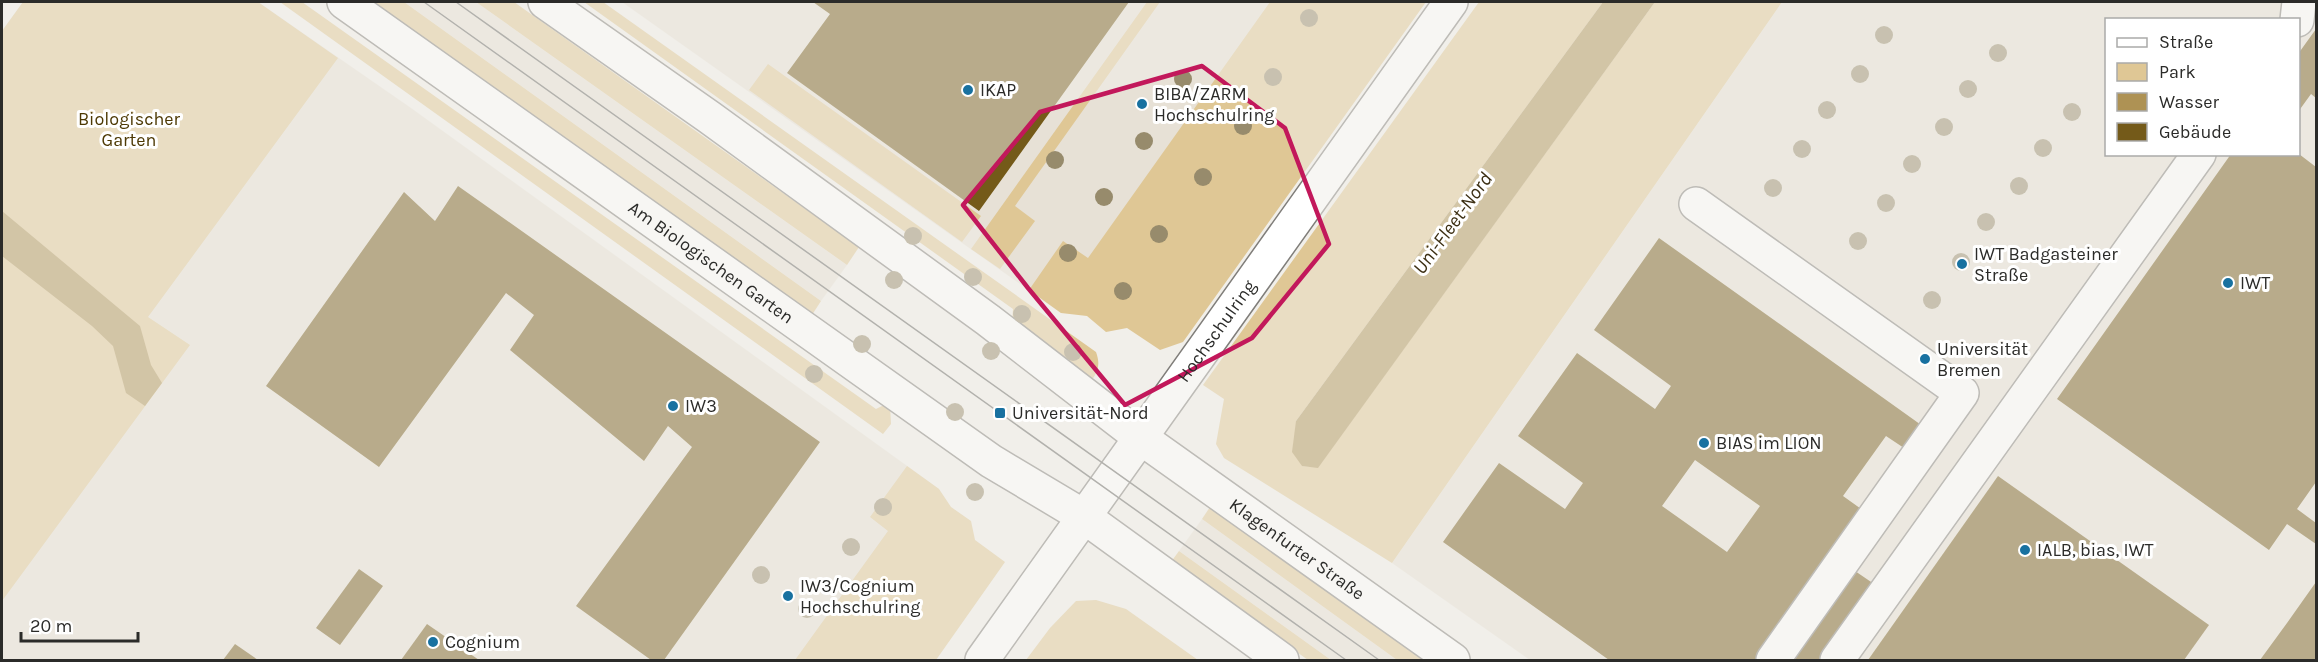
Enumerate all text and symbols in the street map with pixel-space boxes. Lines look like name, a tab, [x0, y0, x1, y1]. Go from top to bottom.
legend	[2105, 18, 2300, 156]
text: Straße	[2159, 31, 2213, 53]
text: Park	[2159, 61, 2196, 83]
place label: IKAP	[980, 79, 1016, 101]
marker: IKAP	[961, 83, 975, 97]
place label: BIBA/ZARM Hochschulring	[1154, 83, 1274, 126]
text: Wasser	[2159, 91, 2220, 113]
marker: BIBA/ZARM Hochschulring	[1135, 97, 1149, 111]
park label: Biologischer Garten	[78, 108, 181, 151]
text: Gebäude	[2159, 121, 2231, 143]
water label: Uni-Fleet-Nord	[1408, 168, 1497, 279]
street label: Am Biologischen Garten	[624, 196, 798, 328]
place label: IWT Badgasteiner Straße	[1974, 243, 2118, 286]
marker: IWT Badgasteiner Straße	[1955, 257, 1969, 271]
place label: IWT	[2240, 272, 2270, 294]
street label: Hochschulring	[1173, 276, 1260, 387]
marker: IWT	[2221, 276, 2235, 290]
place label: Universität Bremen	[1937, 338, 2028, 381]
marker: Universität Bremen	[1918, 352, 1932, 366]
place label: IW3	[685, 395, 717, 417]
marker: IW3	[666, 399, 680, 413]
place label: Universität-Nord	[1012, 402, 1149, 424]
marker: Universität-Nord	[993, 406, 1007, 420]
place label: BIAS im LION	[1716, 432, 1822, 454]
marker: BIAS im LION	[1697, 436, 1711, 450]
street label: Klagenfurter Straße	[1225, 493, 1369, 605]
place label: IALB, bias, IWT	[2037, 539, 2154, 561]
marker: IALB, bias, IWT	[2018, 543, 2032, 557]
place label: IW3/Cognium Hochschulring	[800, 575, 920, 618]
marker: IW3/Cognium Hochschulring	[781, 589, 795, 603]
scale bar	[21, 605, 138, 643]
text: 20 m	[30, 615, 72, 637]
place label: Cognium	[445, 631, 520, 653]
marker: Cognium	[426, 635, 440, 649]

